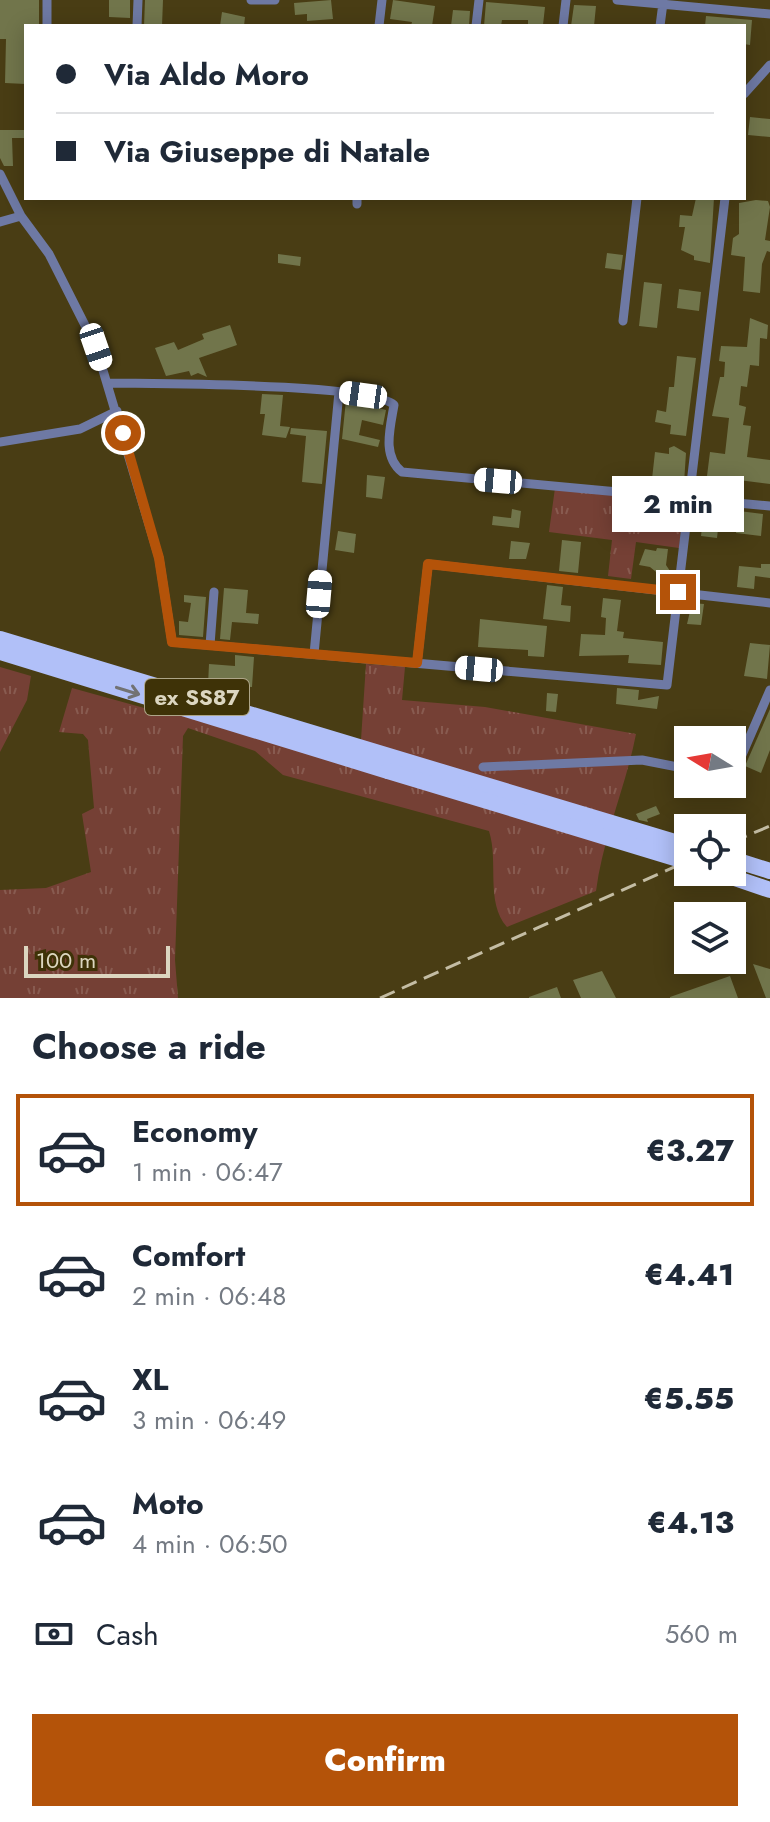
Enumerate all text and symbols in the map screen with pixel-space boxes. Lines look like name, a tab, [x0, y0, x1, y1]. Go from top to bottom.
text: Via Aldo Moro	[104, 53, 309, 96]
text: Via Giuseppe di Natale	[104, 130, 430, 173]
car	[77, 320, 115, 374]
car	[338, 380, 388, 410]
route start	[105, 415, 141, 451]
car	[473, 467, 523, 495]
callout: 2 min	[612, 476, 744, 532]
text: 2 min	[643, 485, 713, 523]
car	[305, 569, 333, 619]
route end	[660, 574, 696, 610]
car	[454, 655, 504, 683]
road number: ex SS87	[145, 679, 249, 715]
one-way arrow	[116, 685, 141, 700]
north arrow	[674, 726, 746, 798]
map controls	[674, 726, 746, 974]
button: locate	[674, 814, 746, 886]
button: layers	[674, 902, 746, 974]
scale bar	[24, 942, 170, 978]
text: 100 m	[36, 944, 96, 976]
text: Choose a ride	[32, 1020, 266, 1072]
text: Economy	[132, 1110, 258, 1153]
icon: car	[36, 1114, 108, 1186]
text: €3.27	[646, 1129, 734, 1172]
text: 1 min · 06:47	[132, 1153, 283, 1191]
text: Comfort	[132, 1234, 245, 1277]
icon: car	[36, 1238, 108, 1310]
text: €4.41	[644, 1253, 734, 1296]
text: 2 min · 06:48	[132, 1277, 286, 1315]
text: XL	[132, 1358, 168, 1401]
icon: car	[36, 1362, 108, 1434]
text: €5.55	[644, 1377, 734, 1420]
text: 3 min · 06:49	[132, 1401, 287, 1439]
text: Moto	[132, 1482, 204, 1525]
icon: car	[36, 1486, 108, 1558]
text: €4.13	[647, 1501, 734, 1544]
text: 4 min · 06:50	[132, 1525, 288, 1563]
icon: cash	[32, 1612, 76, 1656]
text: Cash	[96, 1613, 159, 1656]
text: 560 m	[665, 1615, 738, 1653]
button: Confirm	[32, 1714, 738, 1806]

